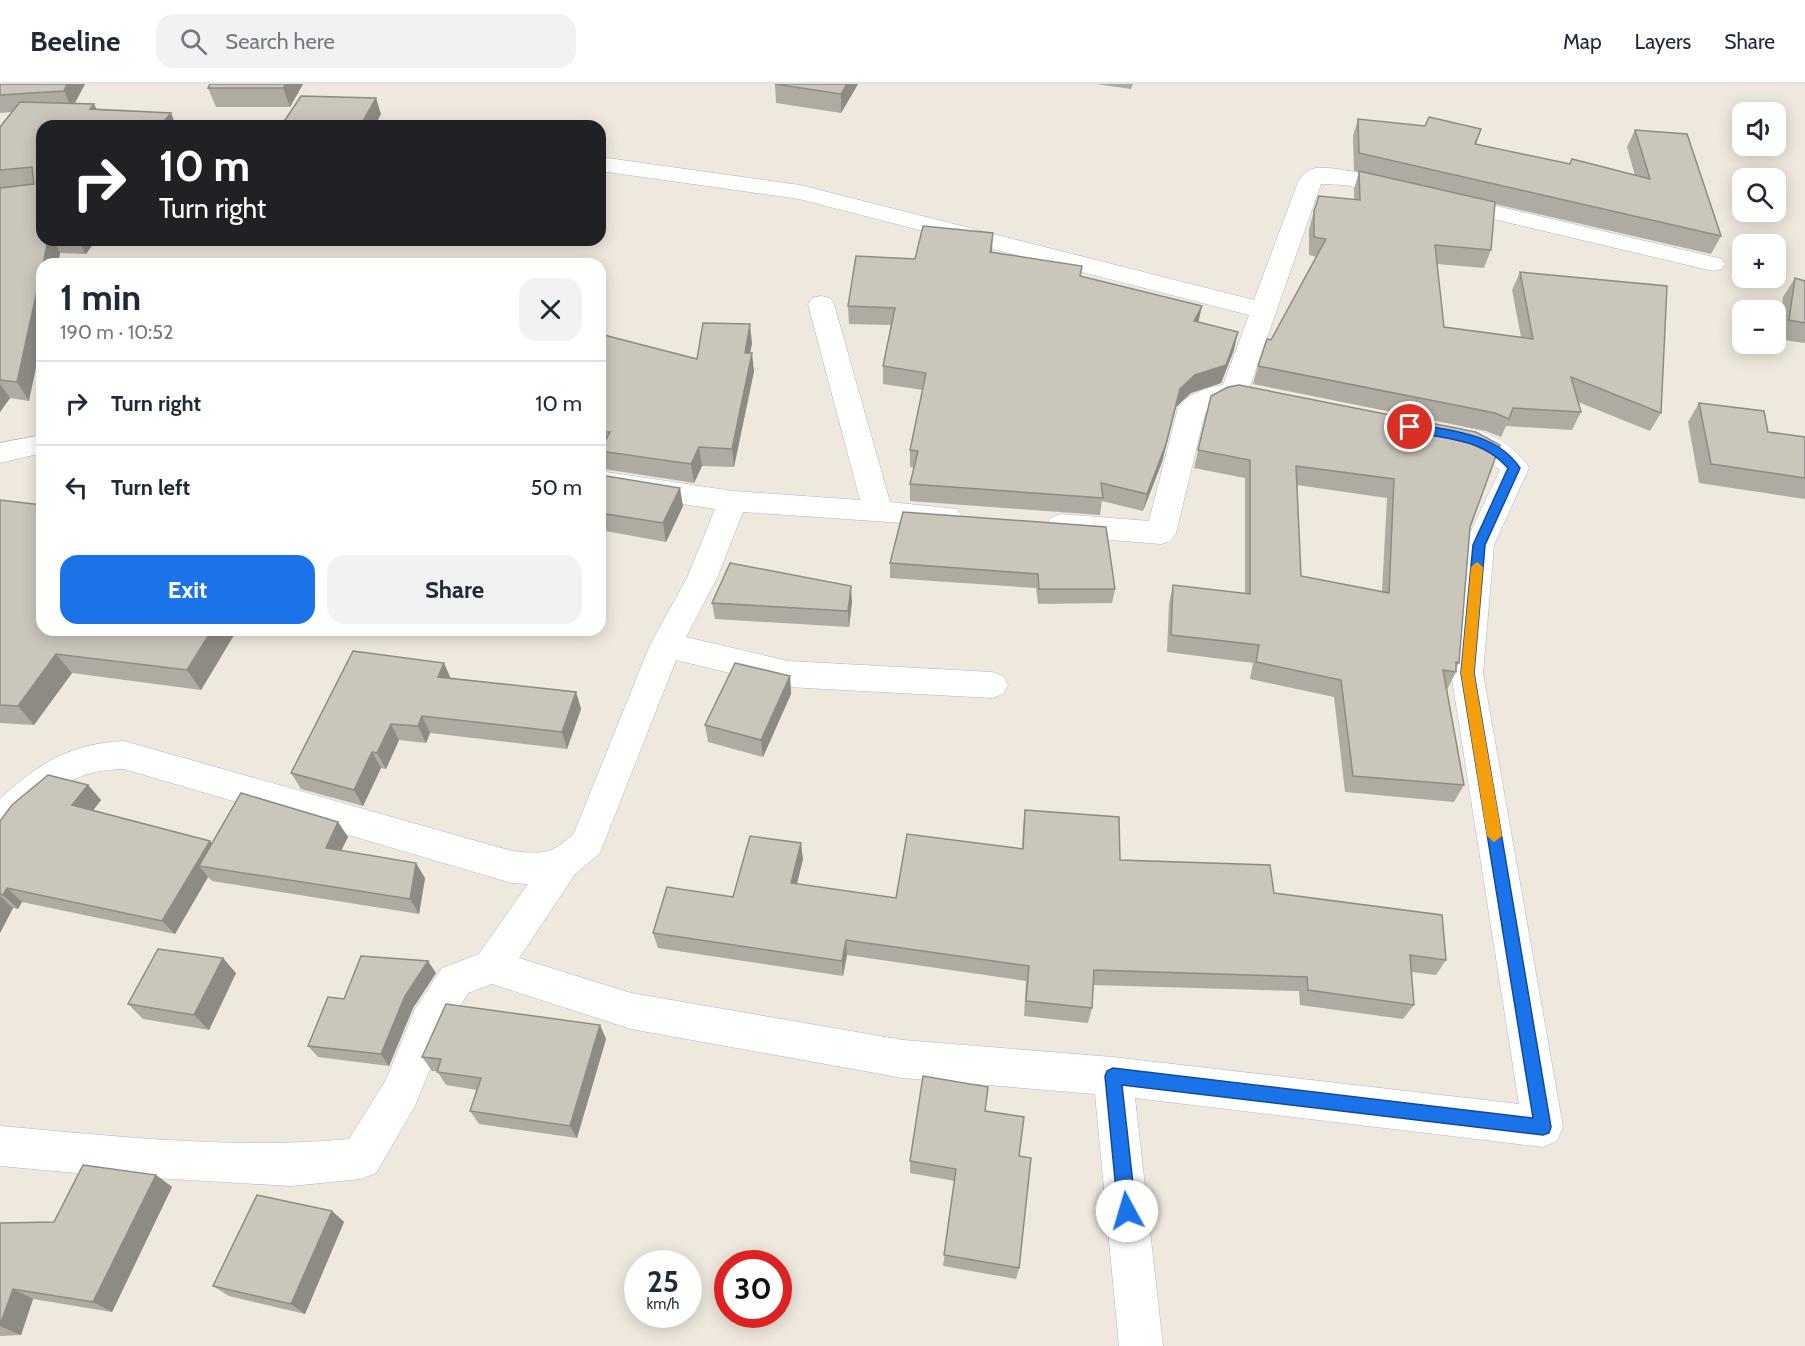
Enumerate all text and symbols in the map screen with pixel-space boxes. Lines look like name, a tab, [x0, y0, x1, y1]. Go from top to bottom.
search box	[156, 14, 576, 68]
text: Beeline	[30, 24, 120, 58]
icon: search	[177, 25, 210, 58]
text: Search here	[225, 28, 335, 55]
text: Map	[1563, 29, 1602, 54]
text: Layers	[1635, 29, 1691, 54]
text: Share	[1724, 29, 1775, 54]
map controls	[1732, 102, 1786, 354]
button: sound	[1732, 102, 1786, 156]
text: 10 m	[159, 140, 250, 192]
icon: right	[60, 144, 138, 222]
button: search	[1732, 168, 1786, 222]
text: Turn right	[159, 192, 266, 225]
button: +	[1732, 234, 1786, 288]
text: 1 min	[60, 275, 141, 319]
button: close	[519, 278, 582, 341]
button: −	[1732, 300, 1786, 354]
text: 190 m · 10:52	[60, 320, 174, 344]
icon: right	[60, 387, 93, 420]
text: Turn right	[111, 390, 201, 417]
text: 10 m	[535, 390, 582, 417]
pin	[1384, 401, 1435, 452]
icon: arrive	[1393, 410, 1426, 443]
icon: left	[60, 471, 93, 504]
text: Turn left	[111, 474, 190, 501]
text: 50 m	[530, 474, 582, 501]
button: Exit	[60, 555, 315, 624]
button: Share	[327, 555, 582, 624]
position arrow	[1095, 1179, 1159, 1243]
speed limit sign: 30	[714, 1250, 792, 1328]
text: 25	[647, 1263, 679, 1300]
text: km/h	[647, 1295, 679, 1313]

